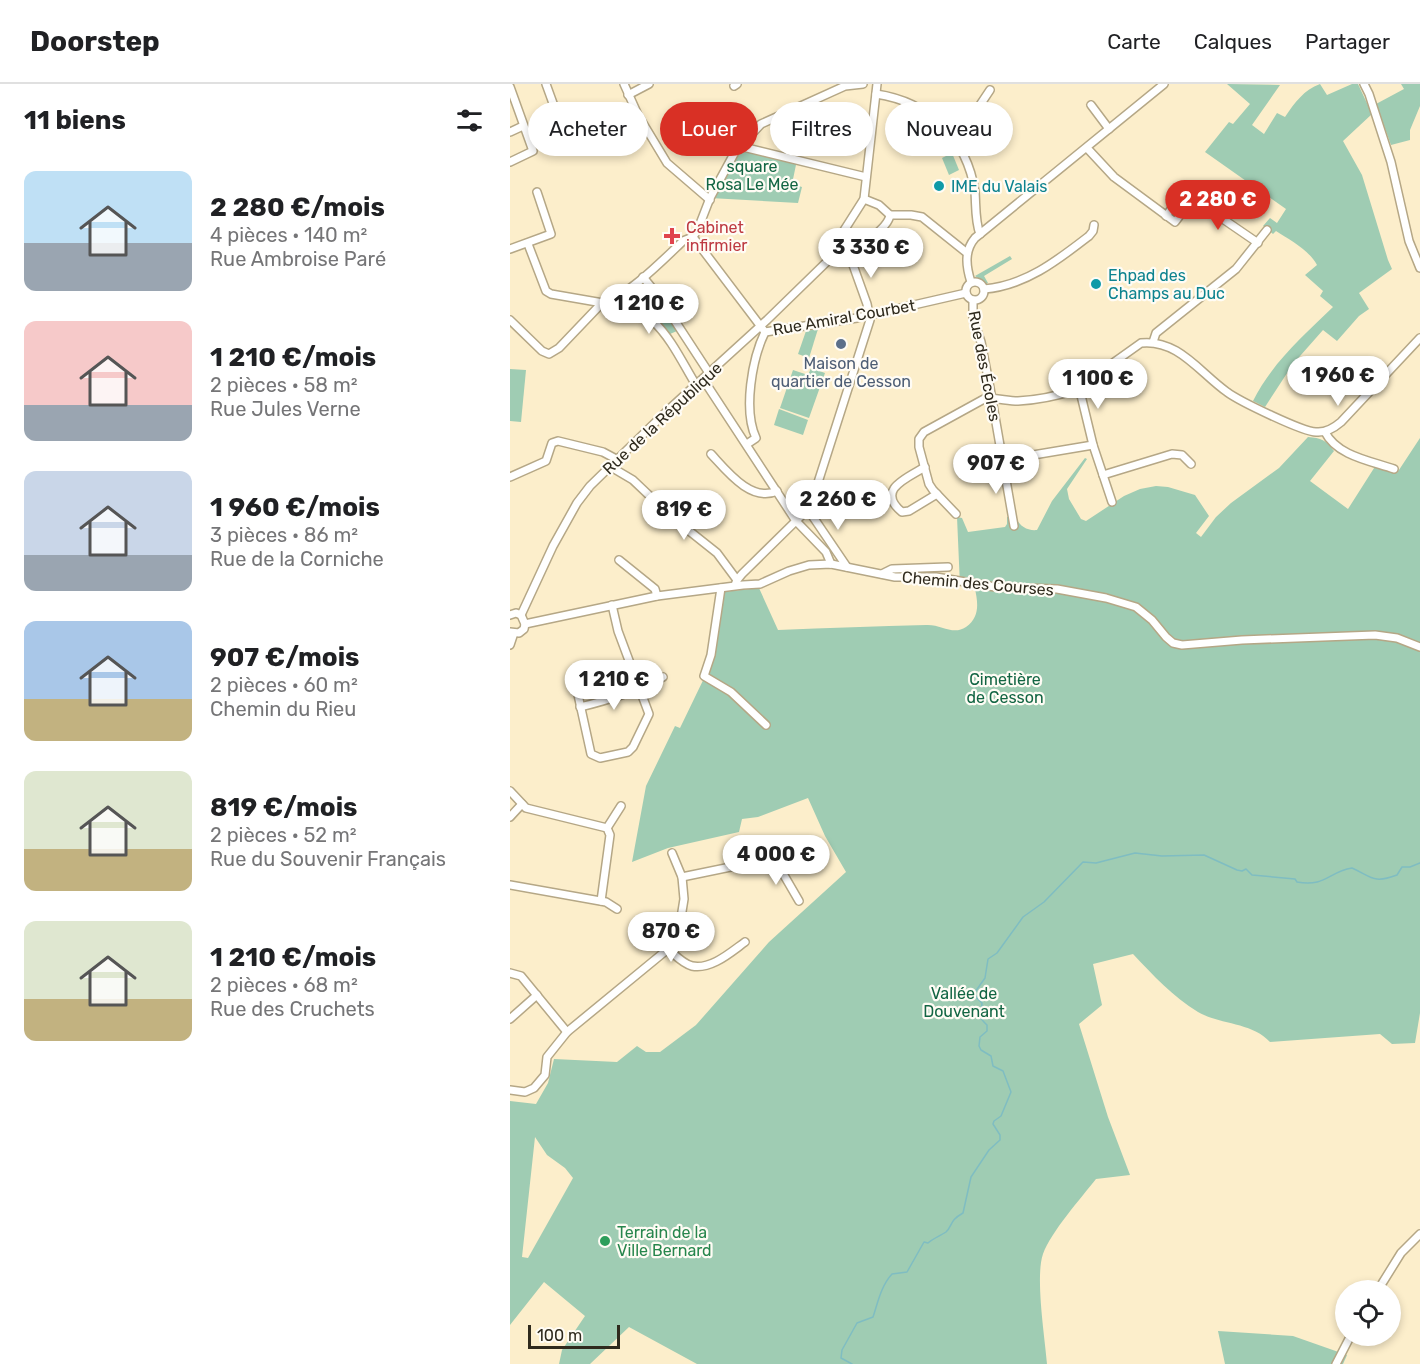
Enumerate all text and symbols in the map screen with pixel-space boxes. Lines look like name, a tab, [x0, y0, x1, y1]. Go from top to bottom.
text: Doorstep	[30, 25, 160, 58]
text: Carte	[1107, 29, 1161, 54]
text: Calques	[1194, 29, 1272, 54]
text: Partager	[1305, 29, 1390, 54]
chip: Acheter	[528, 102, 648, 156]
chip: Louer	[660, 102, 758, 156]
chip: Filtres	[770, 102, 873, 156]
chip: Nouveau	[885, 102, 1013, 156]
icon: filters	[453, 104, 486, 137]
text: 11 biens	[24, 105, 126, 136]
park label: square Rosa Le Mée	[706, 157, 798, 194]
place label: IME du Valais	[951, 177, 1048, 196]
marker: IME du Valais	[932, 179, 946, 193]
pin: 2 280 €	[1163, 180, 1273, 231]
text: 2 280 €	[1179, 187, 1257, 211]
text: 2 280 €/mois	[210, 192, 385, 223]
icon: home	[72, 195, 144, 267]
place label: Cabinet infirmier	[686, 218, 747, 255]
text: 4 pièces · 140 m²	[210, 223, 367, 247]
marker: Cabinet infirmier	[663, 227, 681, 245]
pin: 3 330 €	[816, 228, 926, 279]
text: 3 330 €	[832, 235, 910, 259]
text: Rue Ambroise Paré	[210, 247, 386, 271]
place label: Ehpad des Champs au Duc	[1108, 266, 1225, 303]
marker: Ehpad des Champs au Duc	[1089, 277, 1103, 291]
pin: 1 210 €	[594, 284, 704, 335]
text: 1 210 €	[614, 291, 684, 315]
street label: Rue Amiral Courbet	[771, 296, 917, 339]
street label: Rue des Écoles	[964, 309, 1005, 423]
marker: Maison de quartier de Cesson	[834, 337, 848, 351]
text: 1 210 €/mois	[210, 342, 376, 373]
icon: home	[72, 345, 144, 417]
place label: Maison de quartier de Cesson	[771, 354, 911, 391]
pin: 1 960 €	[1283, 356, 1393, 407]
street label: Rue de la République	[599, 358, 726, 478]
pin: 1 100 €	[1043, 359, 1153, 410]
text: 1 960 €	[1301, 363, 1375, 387]
text: 1 100 €	[1062, 366, 1134, 390]
text: 2 pièces · 58 m²	[210, 373, 358, 397]
text: Rue Jules Verne	[210, 397, 361, 421]
pin: 907 €	[954, 444, 1038, 495]
text: 907 €	[967, 451, 1025, 475]
pin: 2 260 €	[783, 480, 893, 531]
text: 2 260 €	[800, 487, 876, 511]
pin: 819 €	[642, 490, 726, 541]
text: 1 960 €/mois	[210, 492, 380, 523]
icon: home	[72, 495, 144, 567]
text: 819 €	[656, 497, 712, 521]
text: 3 pièces · 86 m²	[210, 523, 358, 547]
text: Rue de la Corniche	[210, 547, 384, 571]
street label: Chemin des Courses	[901, 567, 1055, 600]
text: 907 €/mois	[210, 642, 360, 673]
icon: home	[72, 645, 144, 717]
pin: 1 210 €	[559, 660, 669, 711]
text: 1 210 €	[579, 667, 649, 691]
park label: Cimetière de Cesson	[966, 670, 1044, 707]
text: 2 pièces · 60 m²	[210, 673, 358, 697]
text: Chemin du Rieu	[210, 697, 356, 721]
text: 819 €/mois	[210, 792, 357, 823]
icon: home	[72, 795, 144, 867]
text: 2 pièces · 52 m²	[210, 823, 357, 847]
pin: 4 000 €	[721, 835, 831, 886]
text: 4 000 €	[737, 842, 815, 866]
text: Rue du Souvenir Français	[210, 847, 446, 871]
pin: 870 €	[629, 912, 713, 963]
text: 870 €	[642, 919, 700, 943]
text: 1 210 €/mois	[210, 942, 376, 973]
icon: home	[72, 945, 144, 1017]
text: 2 pièces · 68 m²	[210, 973, 358, 997]
park label: Vallée de Douvenant	[923, 984, 1005, 1021]
text: Rue des Cruchets	[210, 997, 375, 1021]
place label: Terrain de la Ville Bernard	[617, 1223, 712, 1260]
marker: Terrain de la Ville Bernard	[598, 1234, 612, 1248]
map controls	[1335, 1280, 1401, 1346]
button: locate	[1335, 1280, 1401, 1346]
scale bar	[528, 1322, 620, 1350]
text: 100 m	[537, 1326, 582, 1345]

